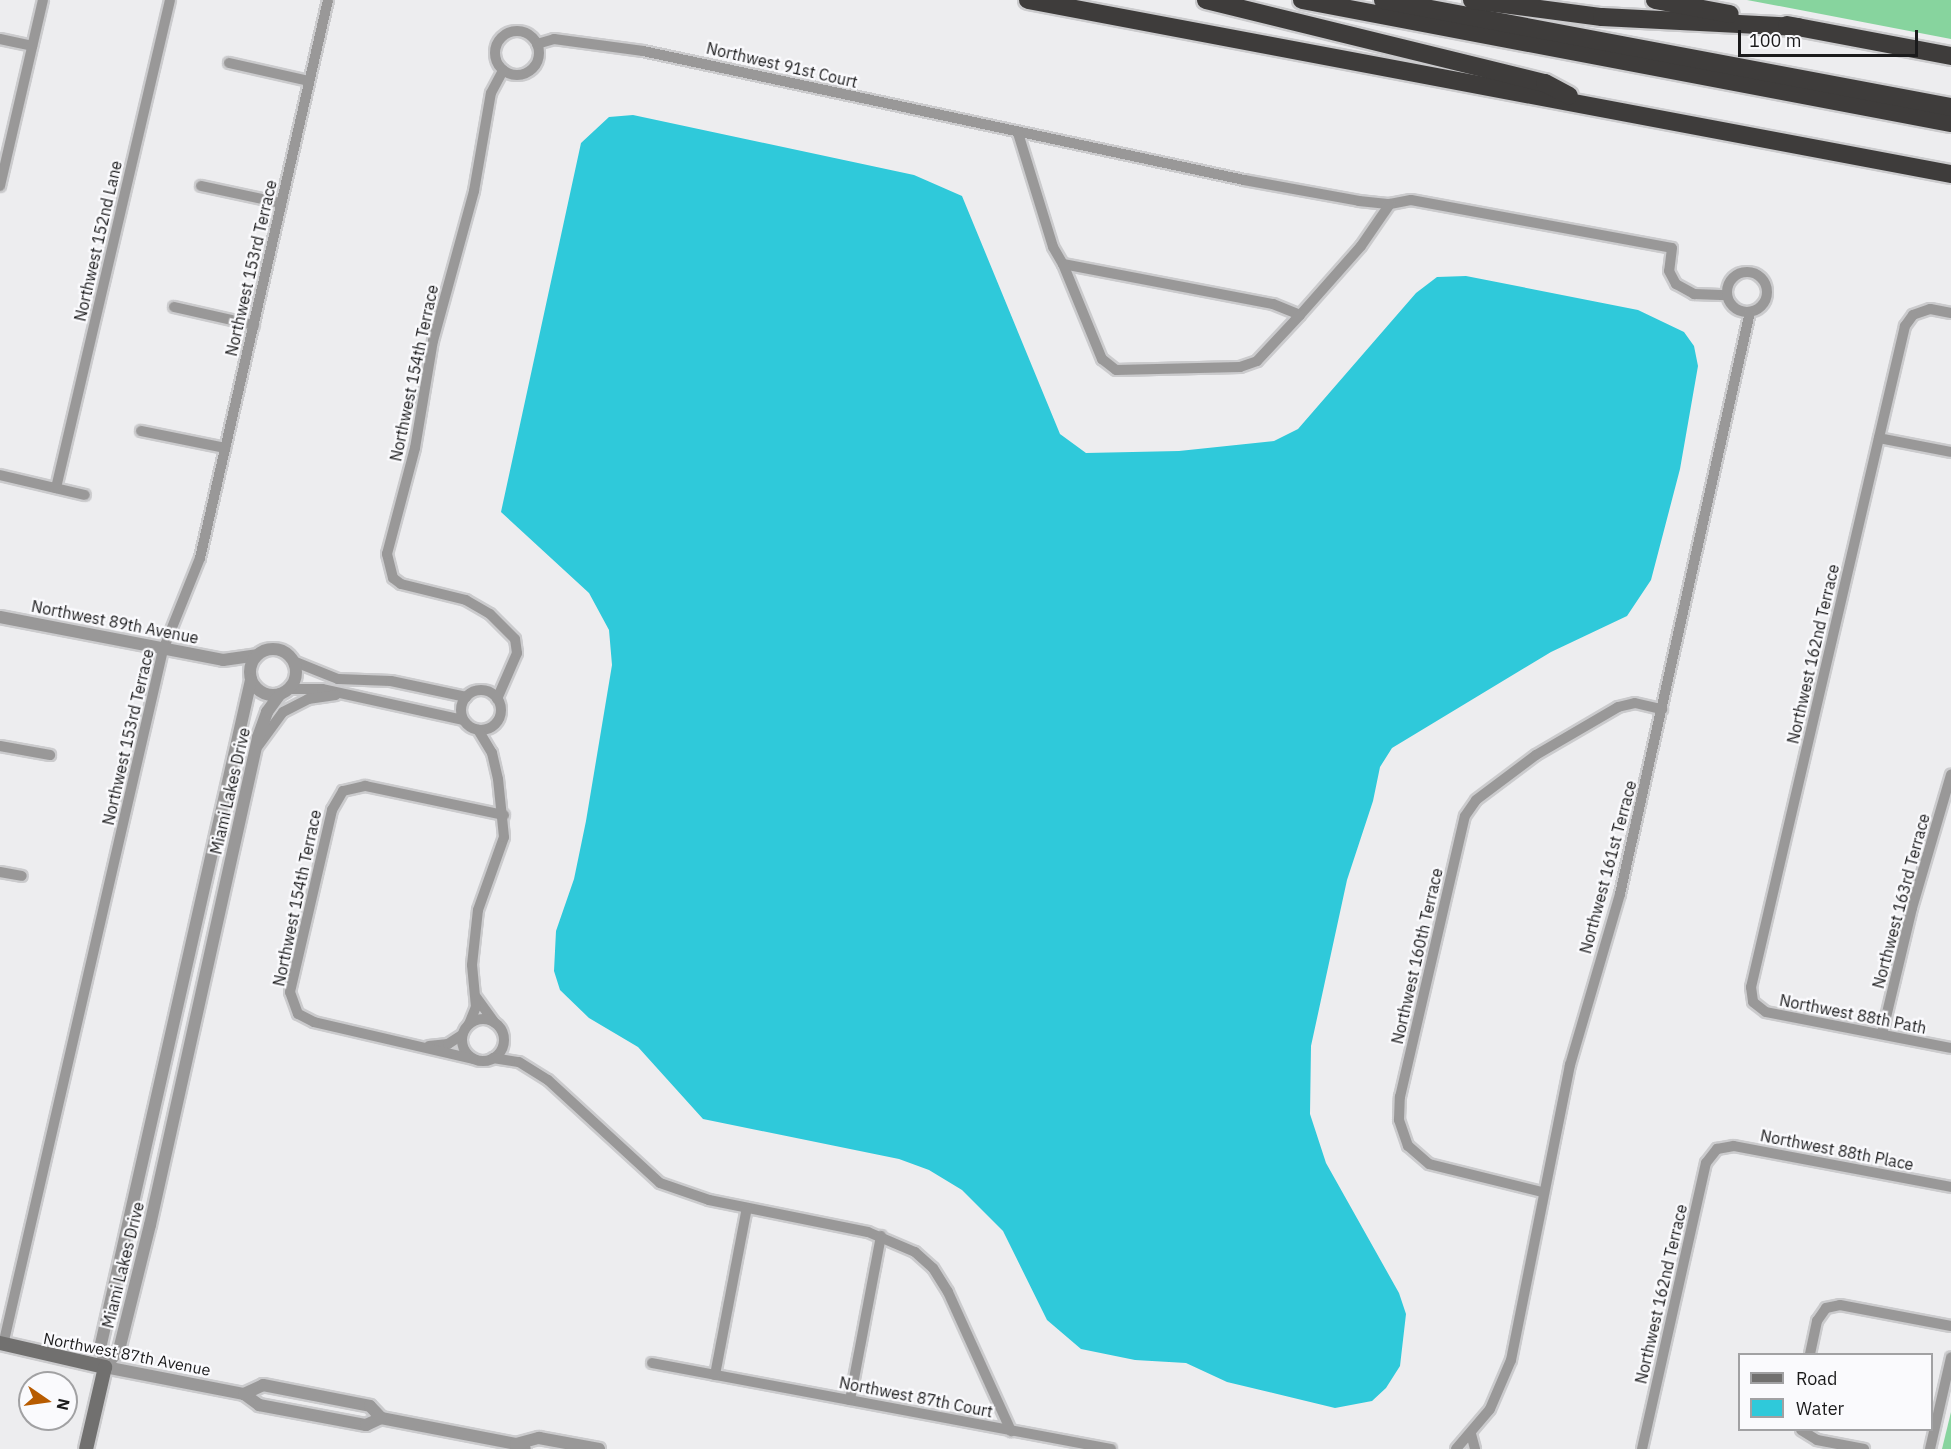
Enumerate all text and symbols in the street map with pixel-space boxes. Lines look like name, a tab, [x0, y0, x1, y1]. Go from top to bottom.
scale bar	[1741, 18, 1921, 56]
text: 100 m	[1749, 29, 1801, 52]
street label: Northwest 91st Court	[704, 38, 860, 92]
street label: Northwest 152nd Lane	[70, 159, 126, 323]
street label: Northwest 153rd Terrace	[221, 178, 281, 358]
street label: Northwest 154th Terrace	[386, 283, 442, 463]
street label: Northwest 162nd Terrace	[1783, 562, 1843, 746]
street label: Northwest 89th Avenue	[30, 596, 200, 648]
street label: Northwest 153rd Terrace	[98, 647, 158, 827]
street label: Miami Lakes Drive	[206, 726, 254, 856]
street label: Northwest 161st Terrace	[1576, 778, 1640, 956]
street label: Northwest 154th Terrace	[269, 808, 325, 988]
street label: Northwest 163rd Terrace	[1868, 811, 1934, 991]
street label: Northwest 160th Terrace	[1387, 866, 1447, 1046]
street label: Northwest 88th Path	[1778, 990, 1928, 1038]
street label: Northwest 88th Place	[1759, 1126, 1915, 1174]
street label: Miami Lakes Drive	[98, 1200, 148, 1330]
street label: Northwest 162nd Terrace	[1631, 1202, 1691, 1386]
street label: Northwest 87th Avenue	[42, 1328, 212, 1380]
legend	[1738, 1353, 1933, 1431]
text: Road	[1796, 1367, 1837, 1390]
north arrow	[18, 1371, 78, 1431]
street label: Northwest 87th Court	[838, 1373, 994, 1421]
text: N	[53, 1397, 75, 1412]
text: Water	[1796, 1397, 1844, 1420]

